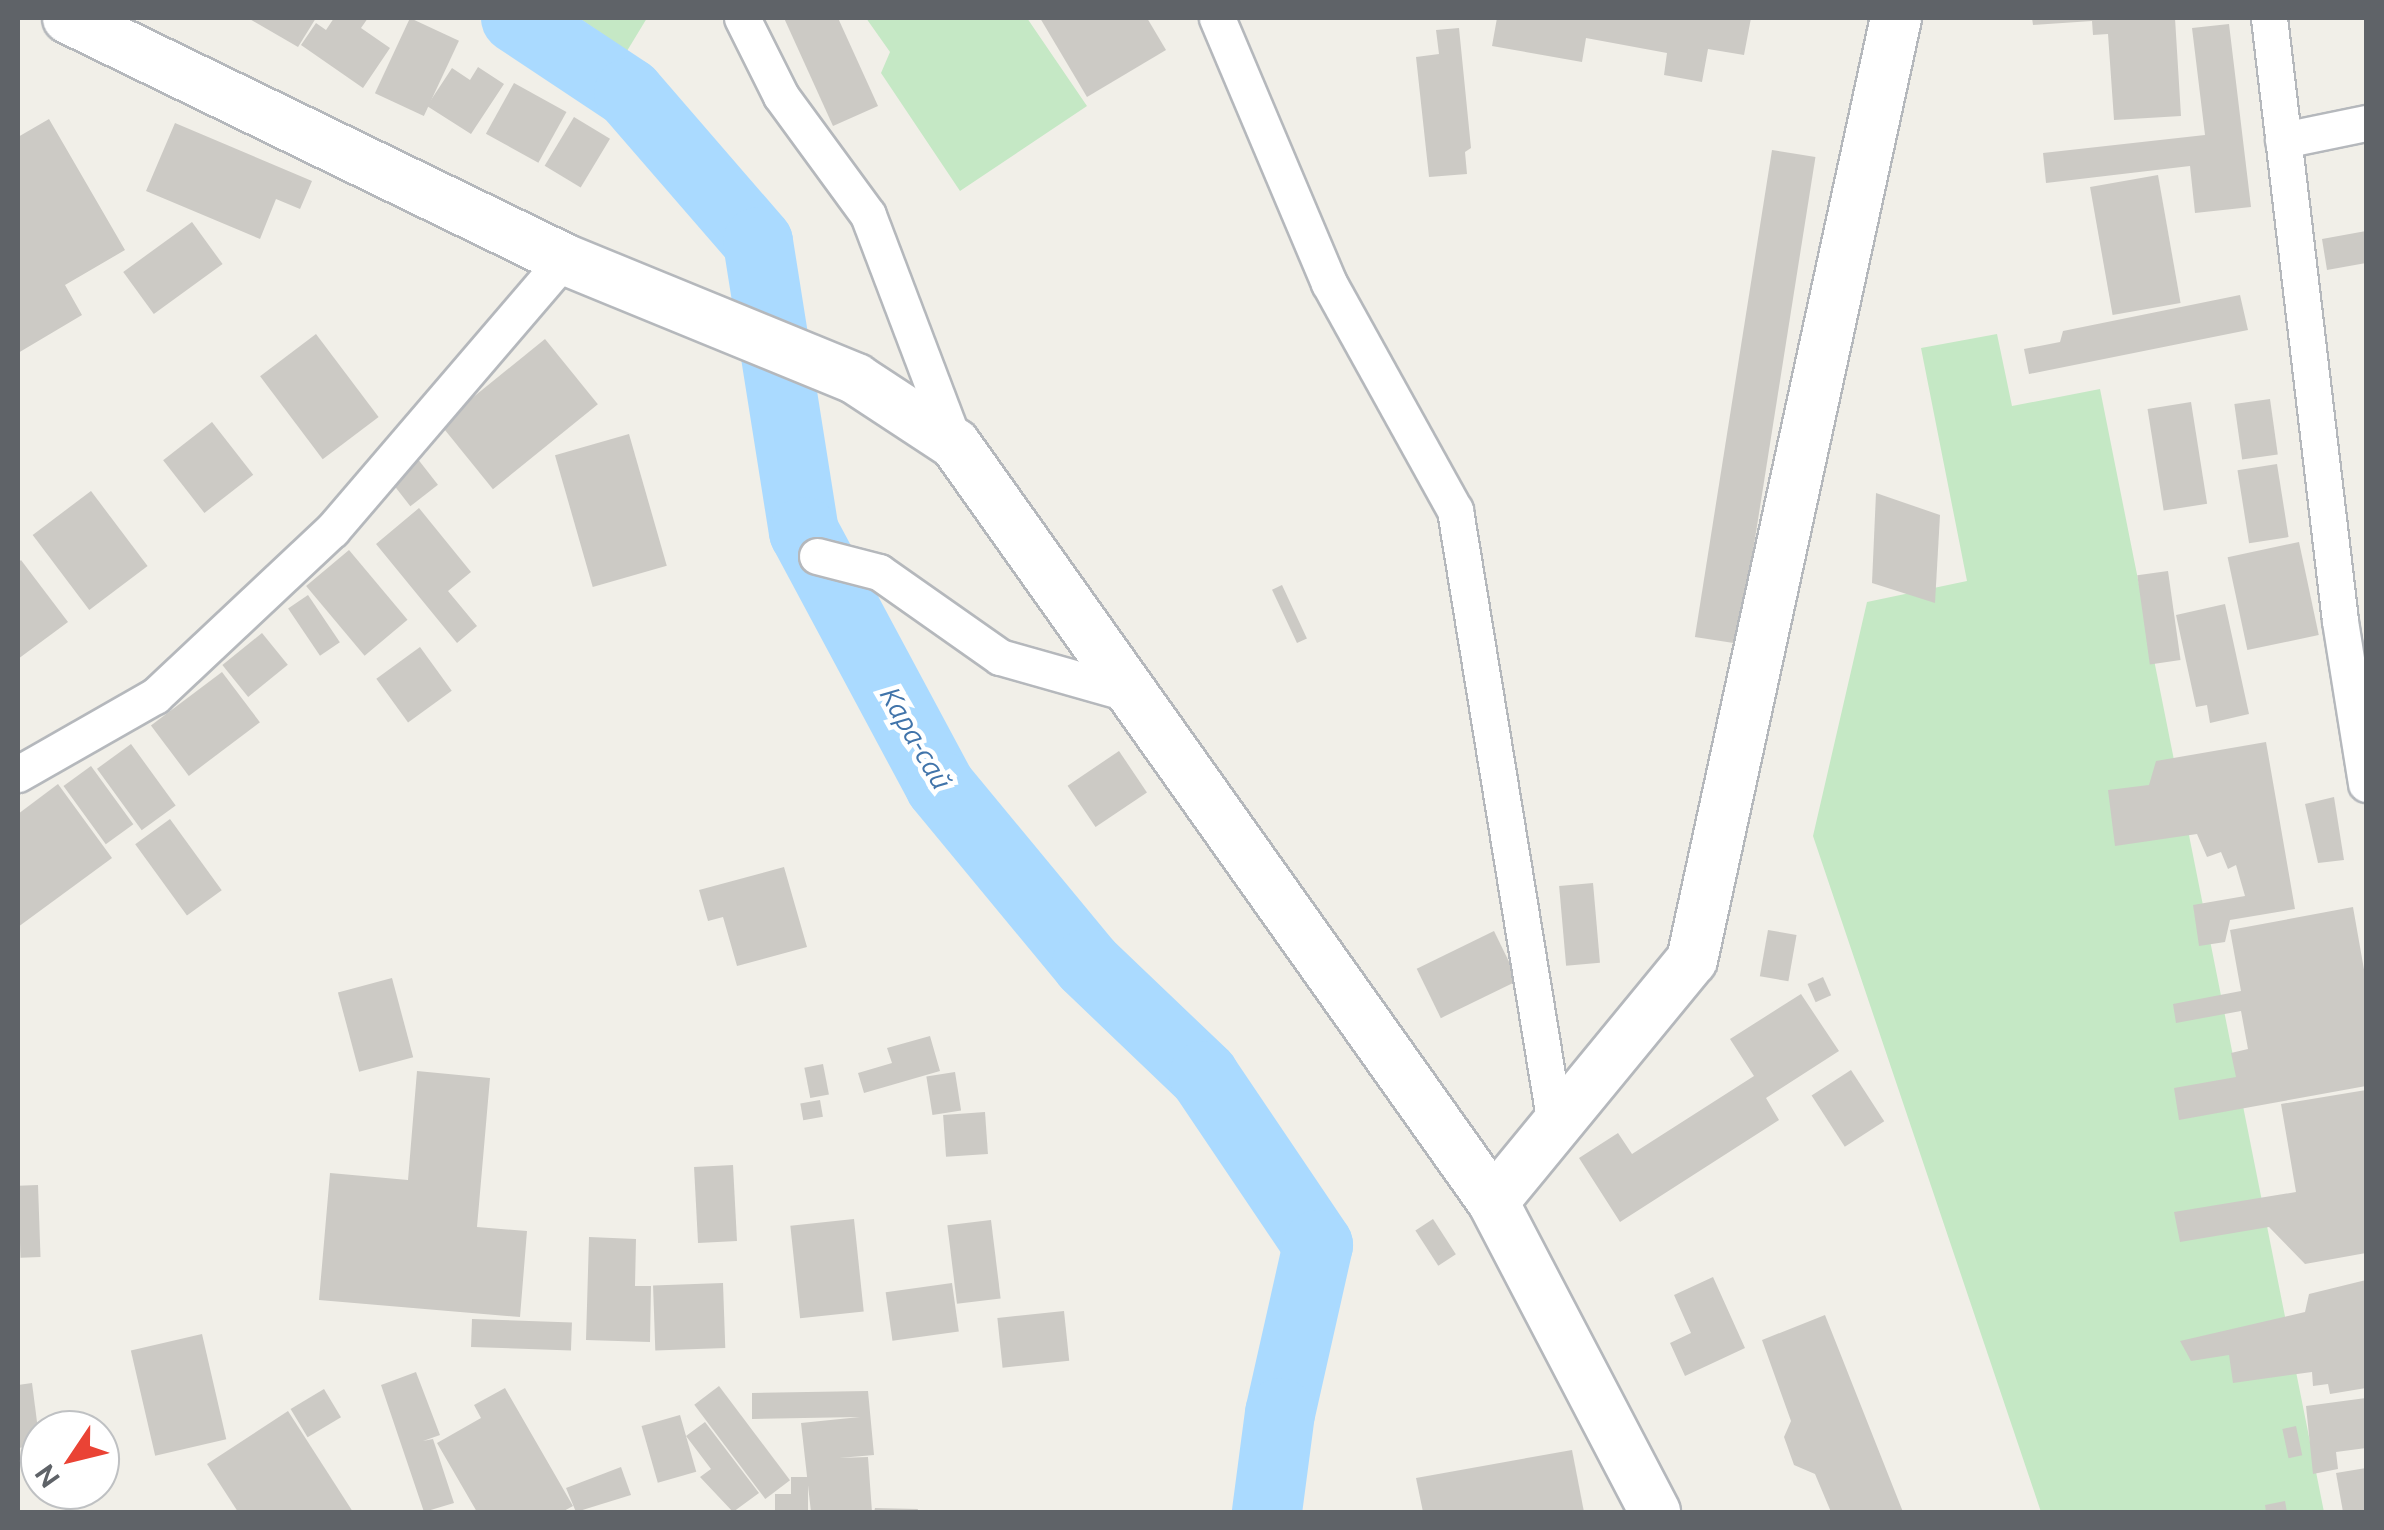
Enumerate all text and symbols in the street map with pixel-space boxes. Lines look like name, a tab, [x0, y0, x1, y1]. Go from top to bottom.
water label: Кара-сай	[873, 681, 959, 795]
north arrow	[20, 1410, 120, 1510]
text: N	[28, 1459, 65, 1494]

